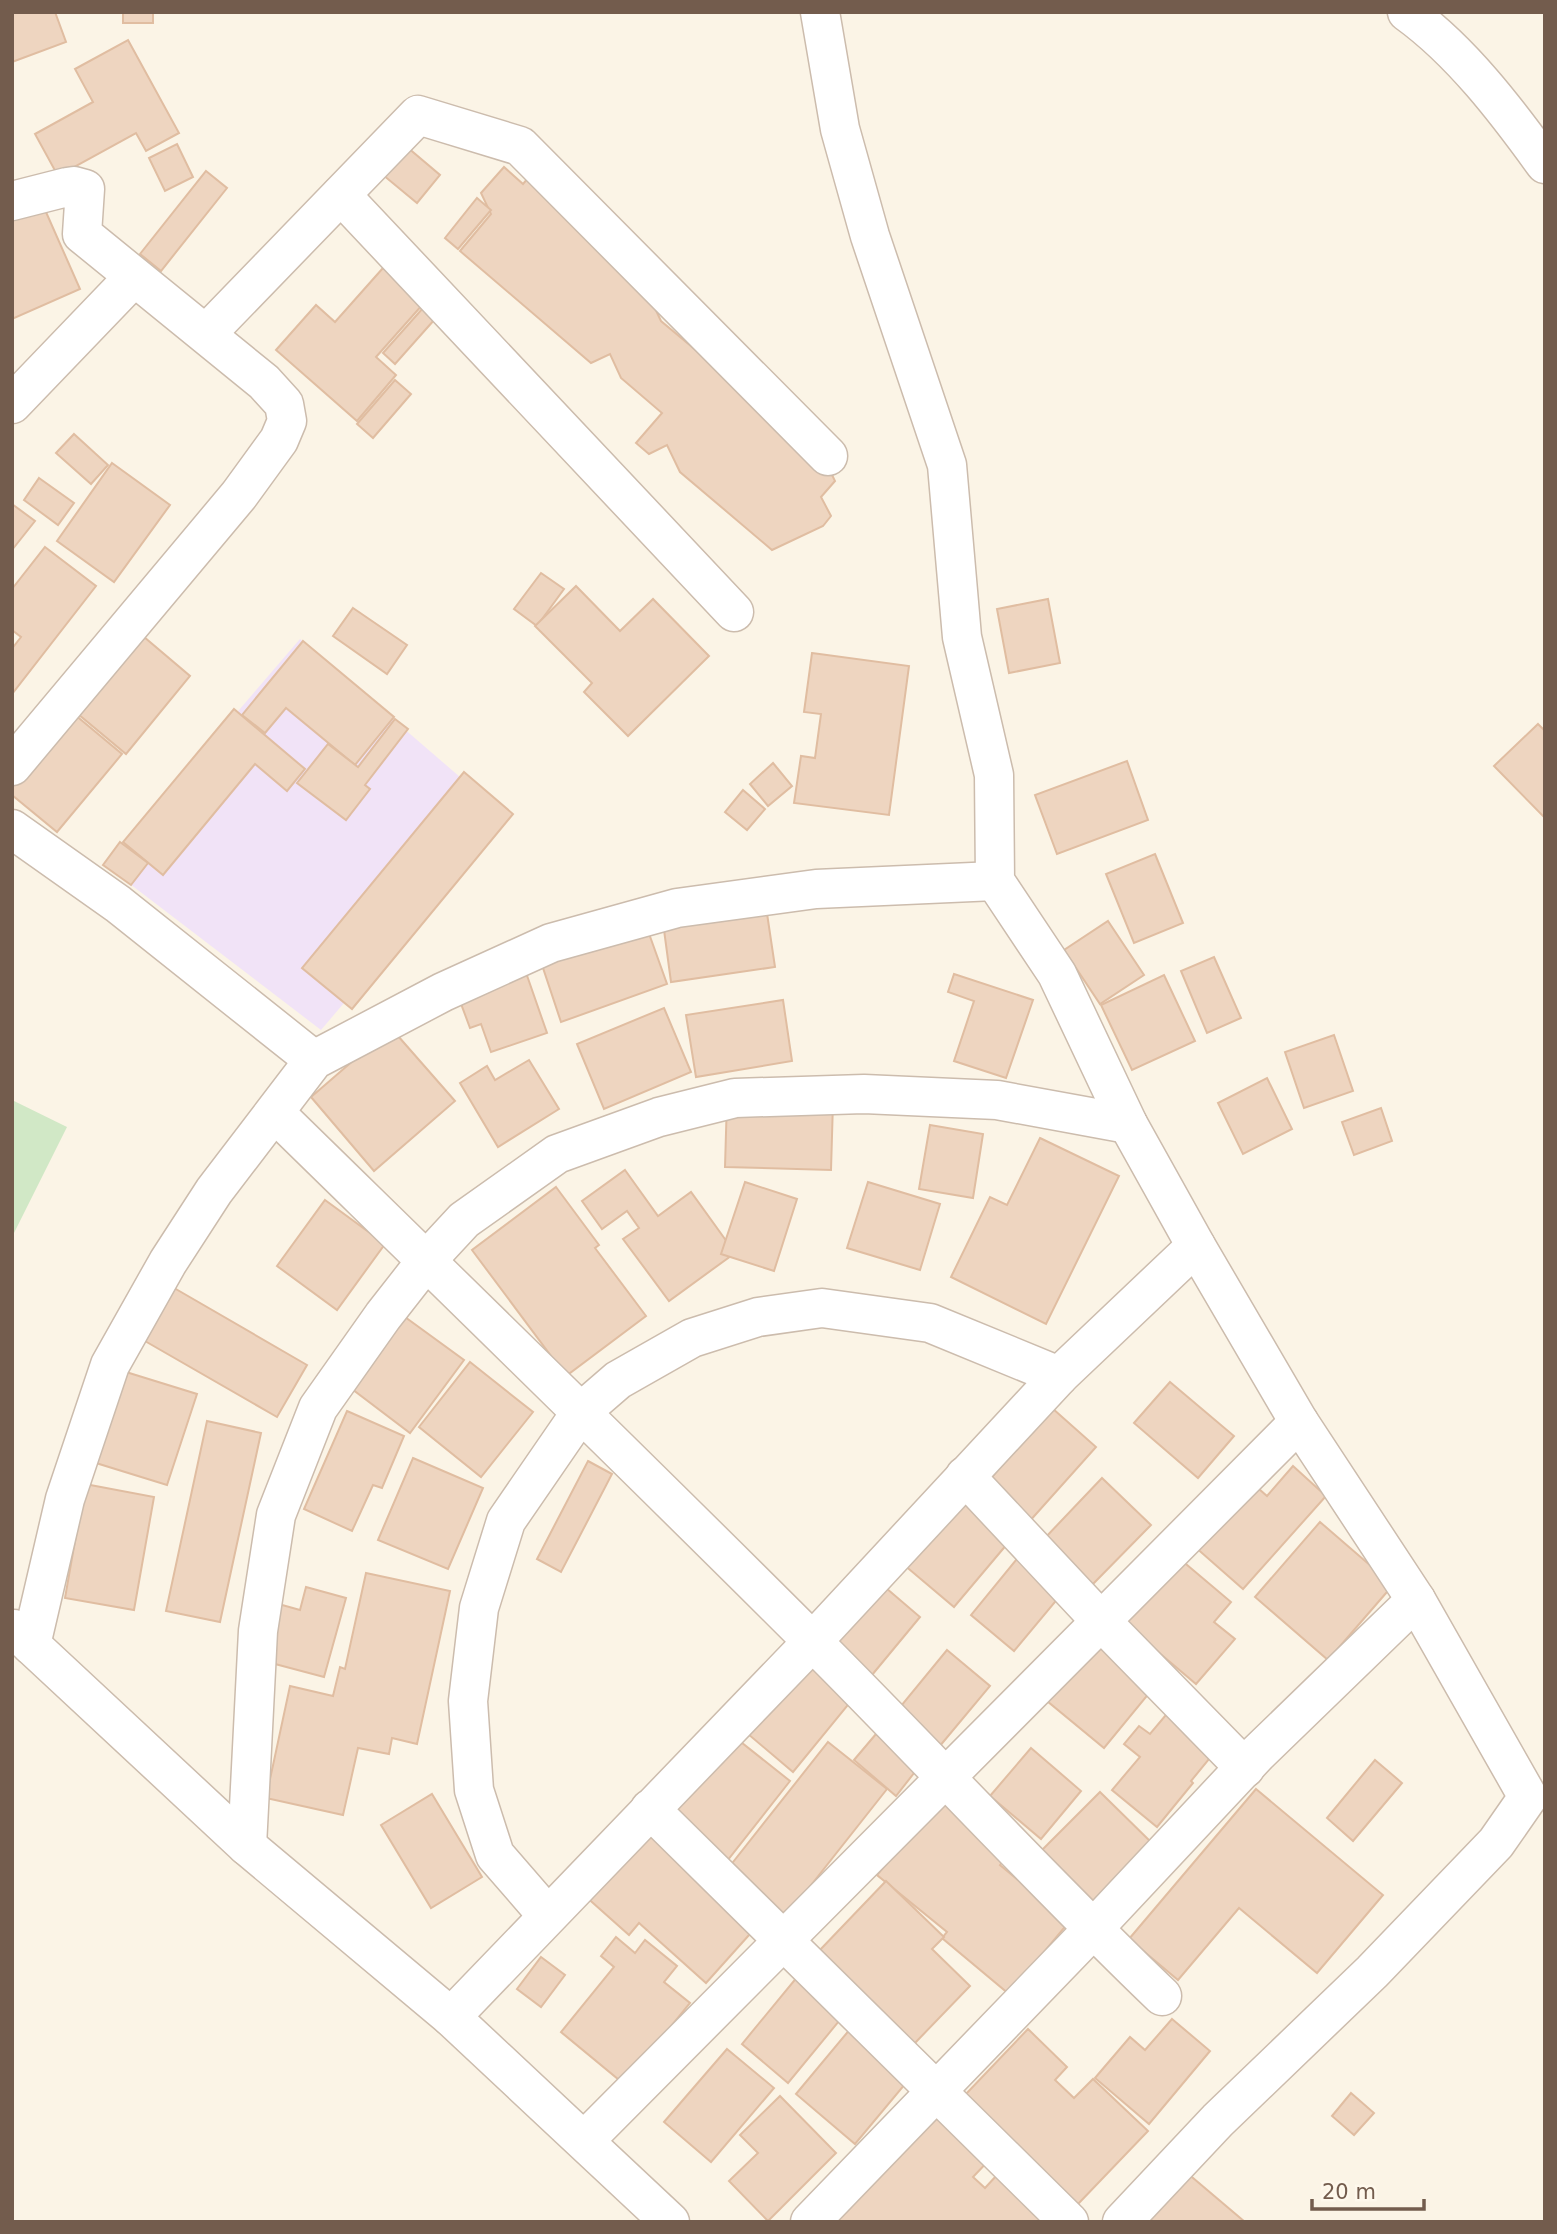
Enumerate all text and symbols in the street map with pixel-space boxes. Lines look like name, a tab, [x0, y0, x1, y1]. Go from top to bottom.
scale bar	[1312, 2168, 1424, 2212]
text: 20 m	[1322, 2180, 1376, 2204]

